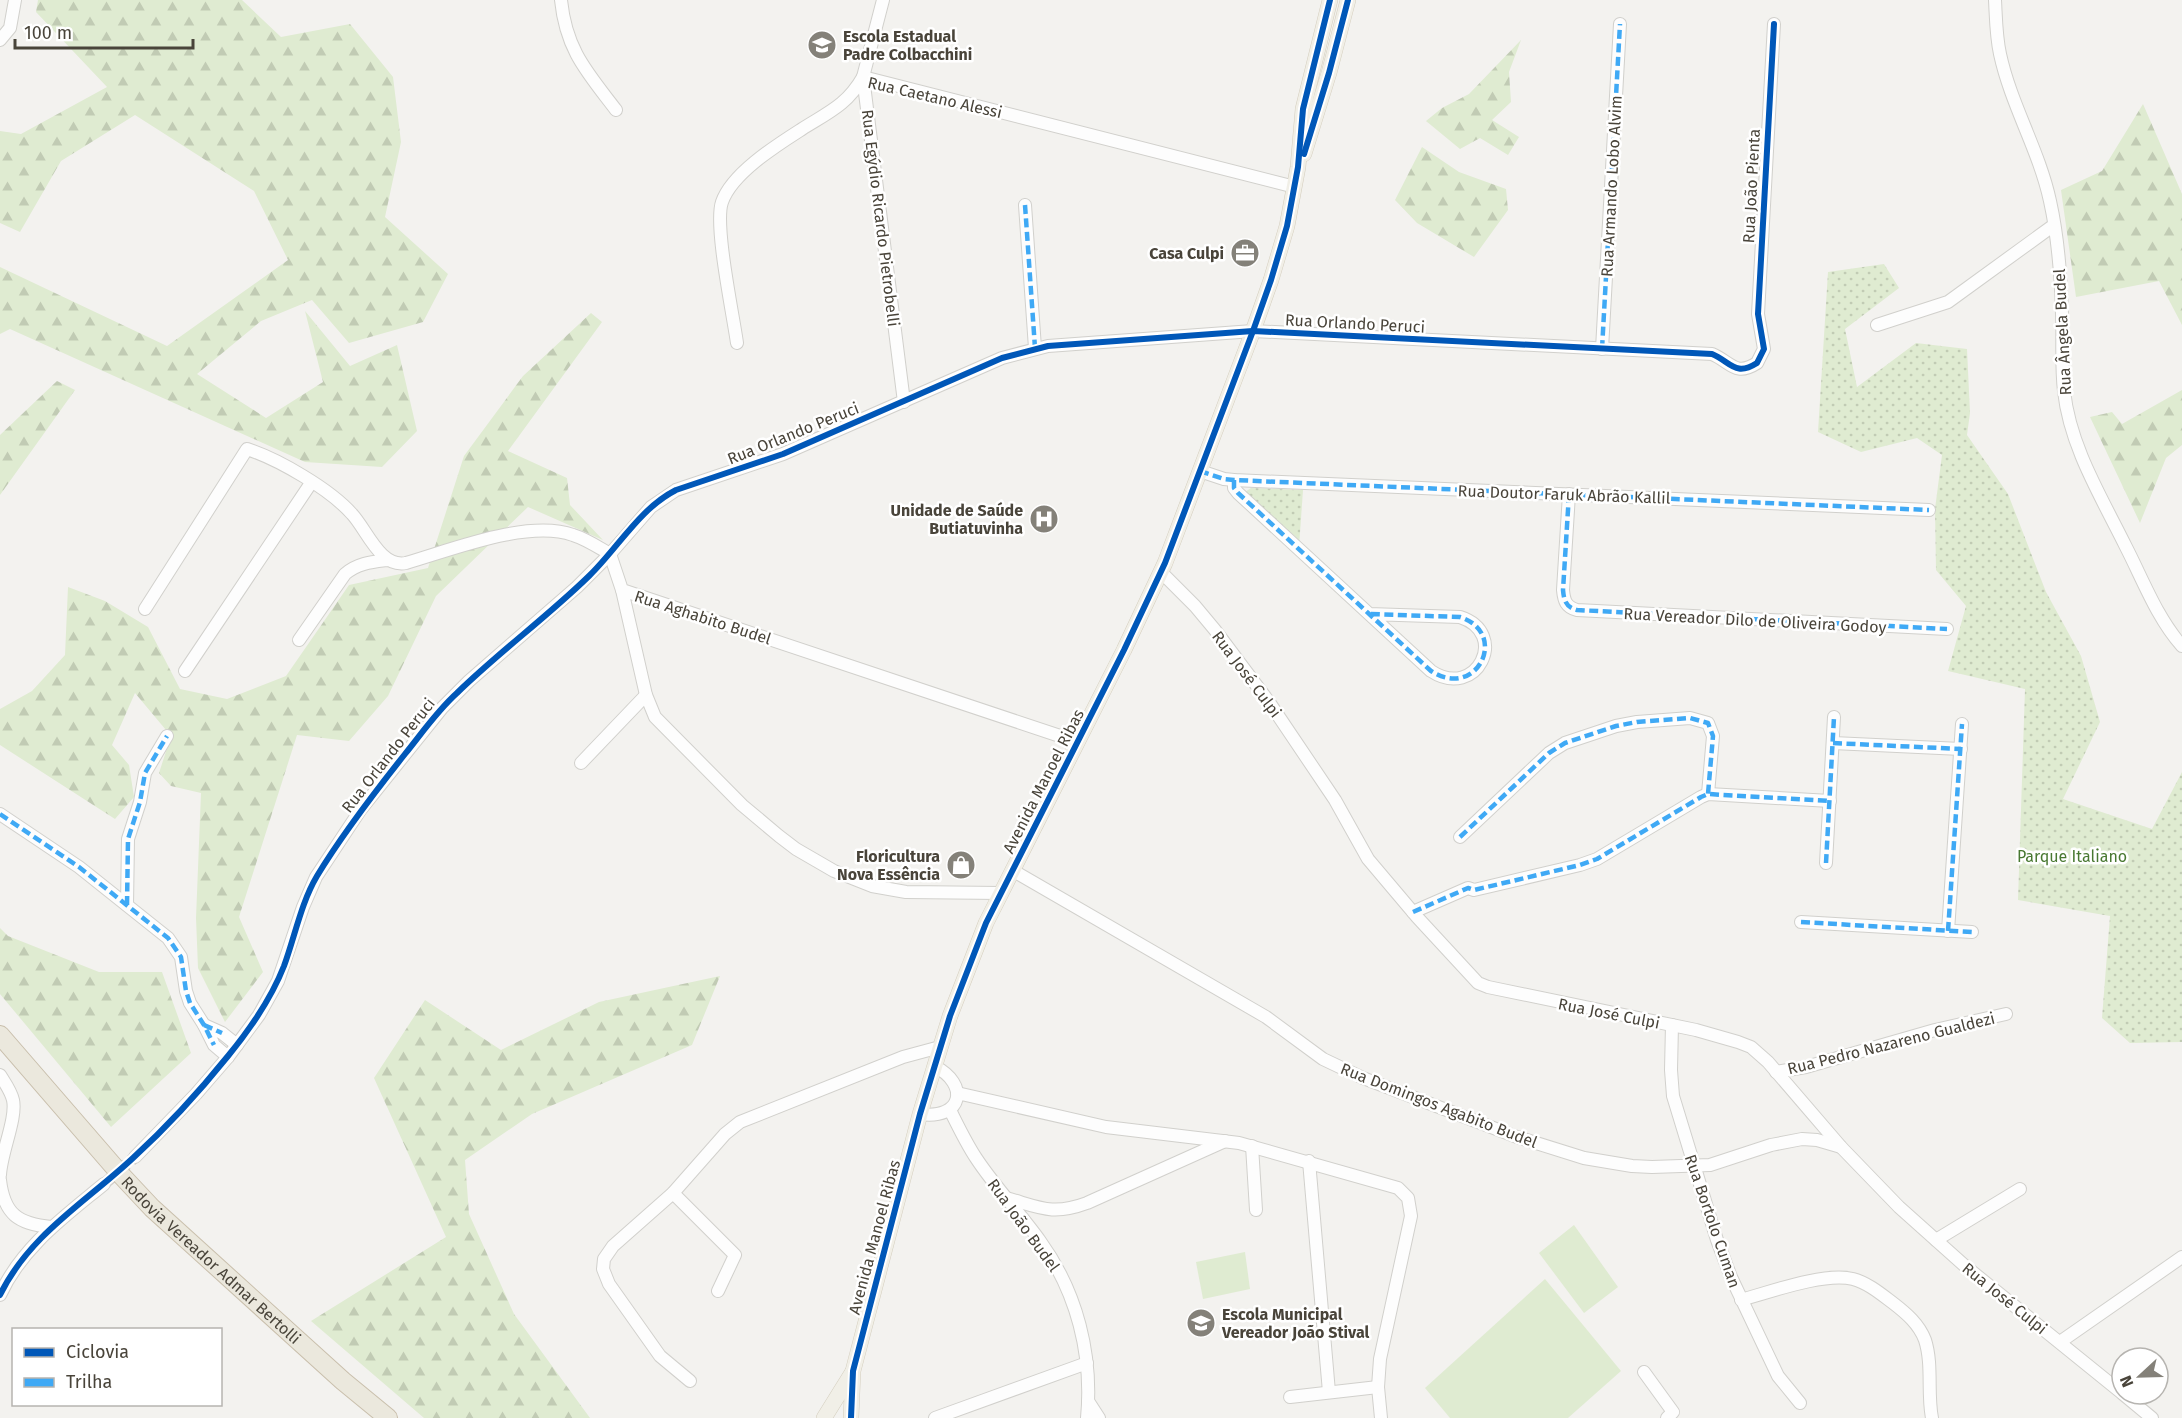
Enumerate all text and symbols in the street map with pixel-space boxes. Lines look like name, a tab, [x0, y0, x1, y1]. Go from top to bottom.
scale bar	[15, 12, 194, 50]
text: 100 m	[24, 22, 72, 44]
place label: Escola Estadual Padre Colbacchini	[843, 27, 972, 64]
school or university icon: Escola Estadual Padre Colbacchini	[806, 29, 838, 61]
street label: Rua Caetano Alessi	[866, 73, 1004, 122]
street label: Rua Armando Lobo Alvim	[1597, 95, 1626, 277]
street label: Rua Egýdio Ricardo Pietrobelli	[858, 108, 903, 328]
street label: Rua João Pienta	[1739, 128, 1764, 244]
office icon: Casa Culpi	[1229, 237, 1261, 269]
place label: Casa Culpi	[1149, 244, 1224, 263]
street label: Rua Ângela Budel	[2049, 268, 2075, 396]
street label: Rua Orlando Peruci	[1284, 310, 1425, 337]
street label: Rua Orlando Peruci	[725, 398, 862, 469]
street label: Rua Doutor Faruk Abrão Kallil	[1457, 481, 1671, 508]
place label: Unidade de Saúde Butiatuvinha	[891, 501, 1023, 538]
hospital icon: Unidade de Saúde Butiatuvinha	[1028, 503, 1060, 535]
street label: Rua Aghabito Budel	[632, 586, 774, 649]
street label: Rua Vereador Dilo de Oliveira Godoy	[1623, 604, 1887, 637]
street label: Rua José Culpi	[1208, 627, 1285, 721]
street label: Rua Orlando Peruci	[338, 694, 439, 816]
street label: Avenida Manoel Ribas	[999, 706, 1088, 856]
place label: Floricultura Nova Essência	[837, 847, 940, 884]
park label: Parque Italiano	[2017, 847, 2127, 866]
shop icon: Floricultura Nova Essência	[945, 849, 977, 881]
street label: Rua José Culpi	[1556, 994, 1661, 1033]
street label: Rua Pedro Nazareno Gualdezi	[1785, 1008, 1997, 1078]
street label: Rua Domingos Agabito Budel	[1338, 1059, 1540, 1152]
street label: Rua Bortolo Cuman	[1681, 1152, 1744, 1290]
street label: Avenida Manoel Ribas	[845, 1158, 904, 1316]
street label: Rodovia Vereador Admar Bertolli	[117, 1173, 304, 1348]
street label: Rua João Budel	[983, 1175, 1064, 1276]
street label: Rua José Culpi	[1959, 1259, 2051, 1338]
place label: Escola Municipal Vereador João Stival	[1221, 1305, 1370, 1342]
school or university icon: Escola Municipal Vereador João Stival	[1185, 1307, 1217, 1339]
legend	[12, 1328, 222, 1406]
text: Ciclovia	[66, 1341, 129, 1363]
north arrow	[2110, 1346, 2170, 1406]
text: Trilha	[66, 1371, 112, 1393]
text: N	[2116, 1373, 2137, 1390]

